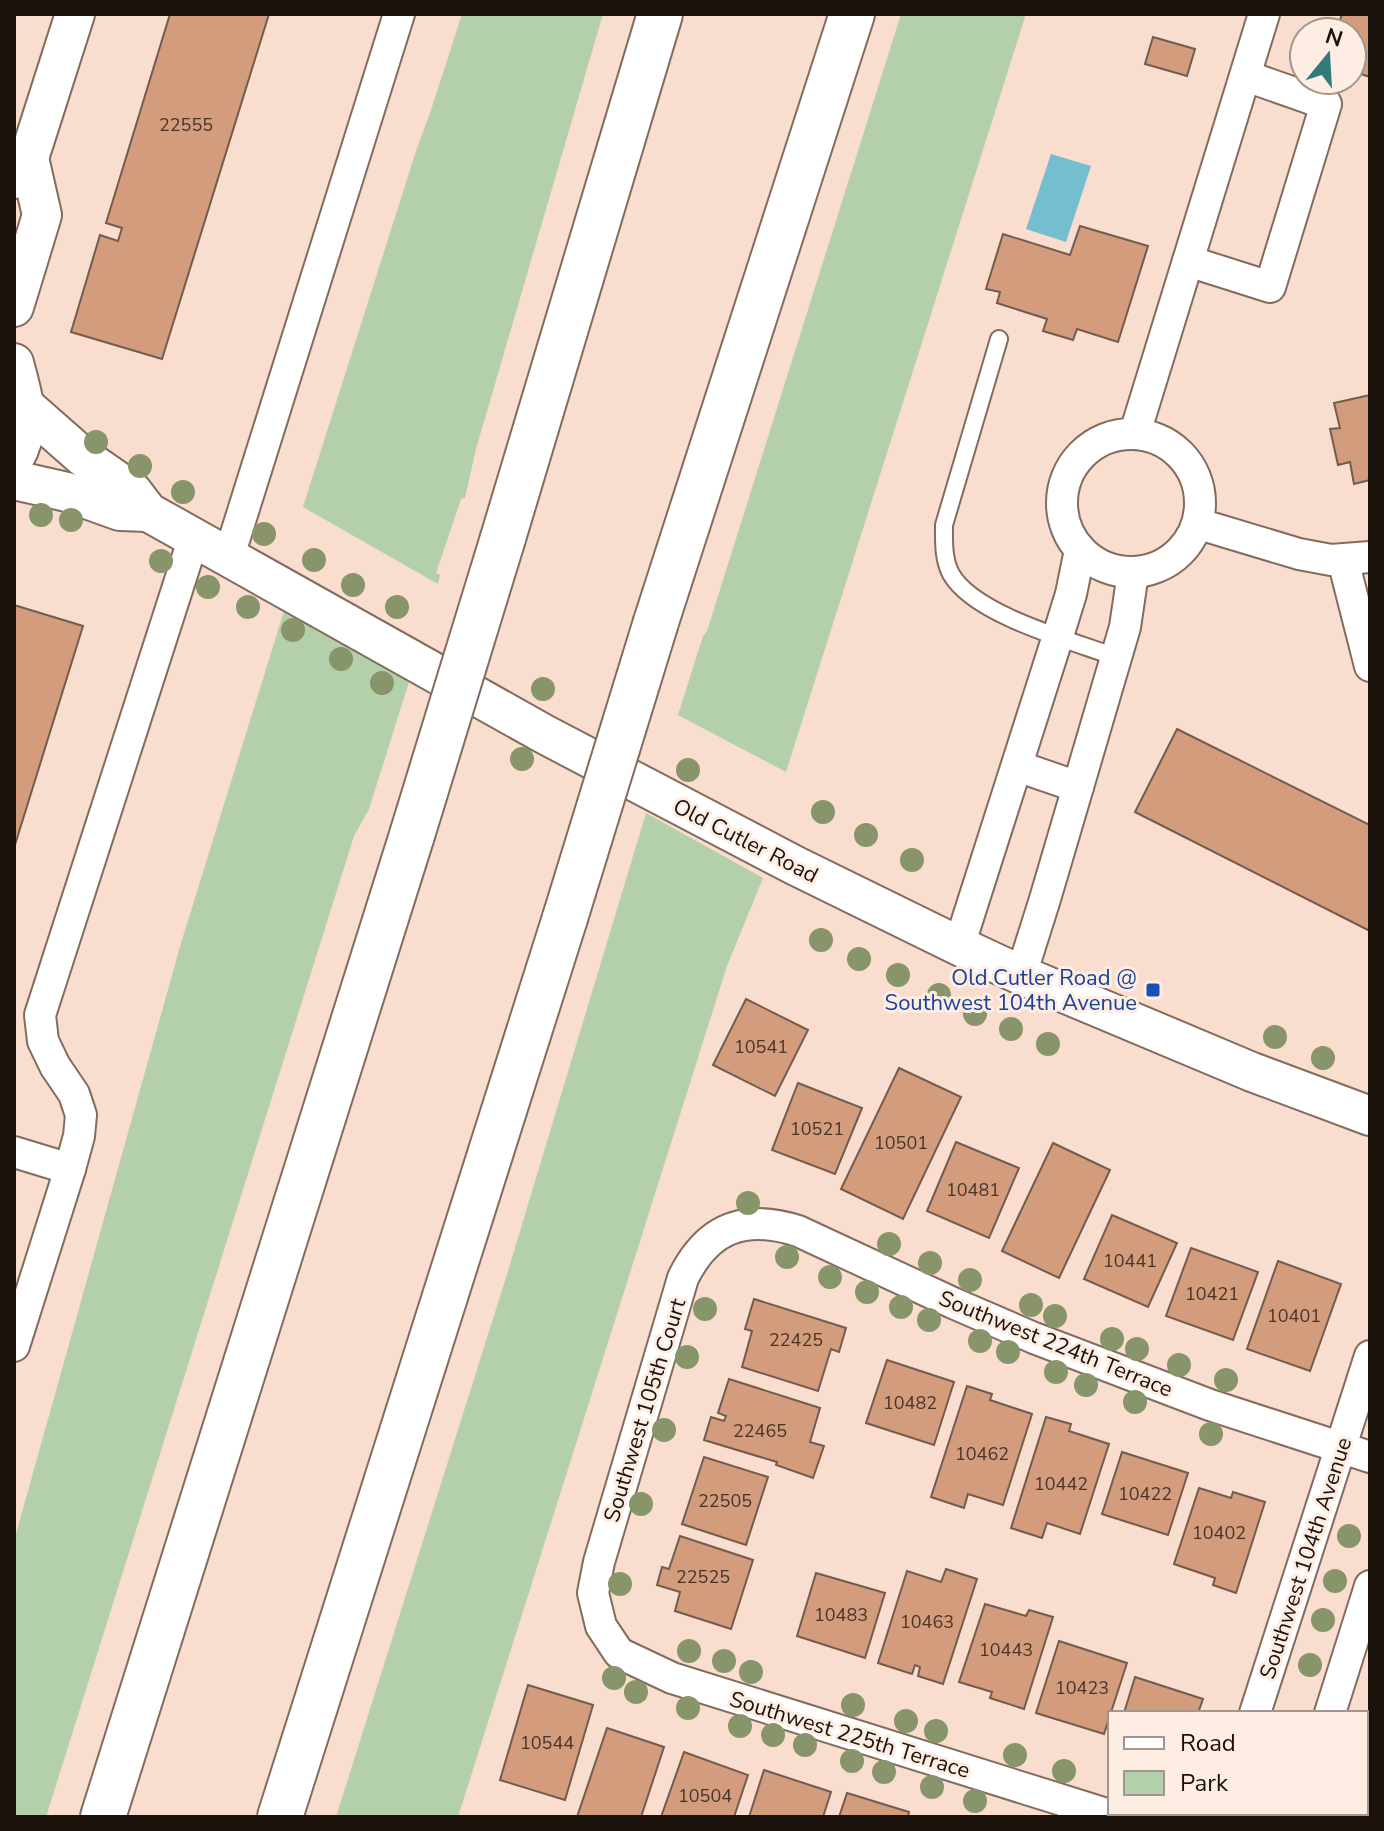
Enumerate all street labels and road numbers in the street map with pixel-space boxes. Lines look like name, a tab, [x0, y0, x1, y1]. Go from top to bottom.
street label: Old Cutler Road	[668, 791, 823, 890]
street label: Southwest 224th Terrace	[934, 1283, 1177, 1405]
street label: Southwest 105th Court	[597, 1295, 693, 1526]
street label: Southwest 104th Avenue	[1253, 1434, 1359, 1683]
street label: Southwest 225th Terrace	[726, 1684, 974, 1786]

